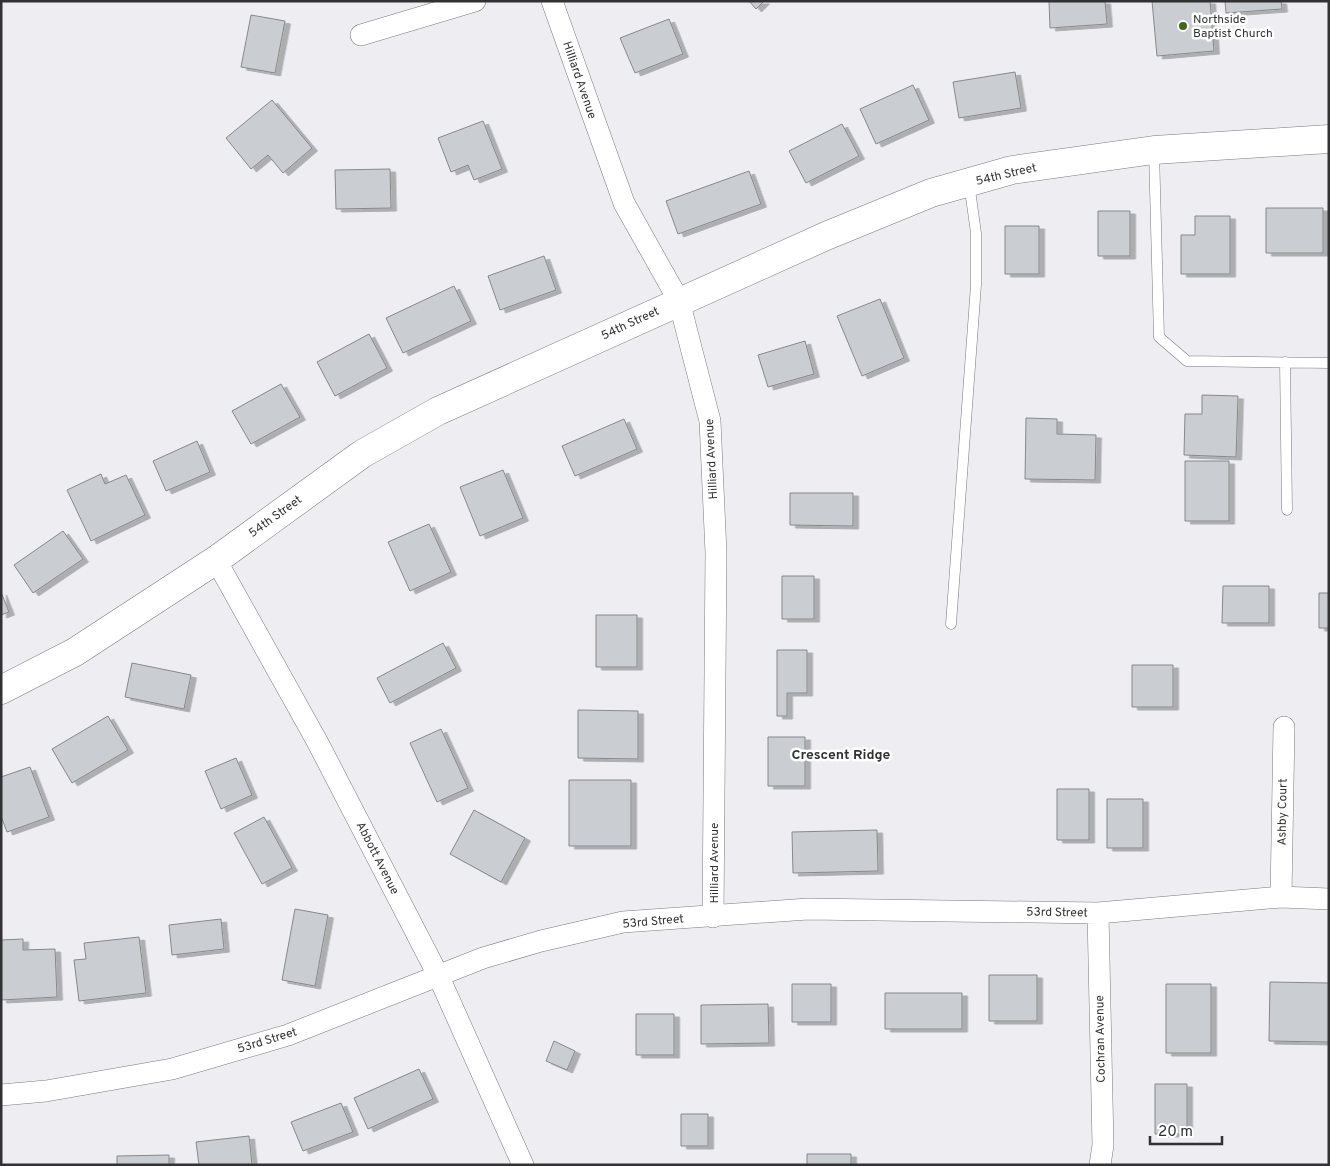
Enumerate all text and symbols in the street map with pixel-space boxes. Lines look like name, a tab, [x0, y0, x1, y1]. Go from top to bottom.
place label: Northside Baptist Church	[1193, 12, 1273, 42]
marker: Northside Baptist Church	[1177, 20, 1189, 32]
street label: Hilliard Avenue	[558, 40, 600, 121]
street label: 54th Street	[974, 160, 1038, 190]
street label: 54th Street	[599, 304, 662, 344]
street label: Hilliard Avenue	[702, 418, 722, 500]
street label: 54th Street	[246, 492, 305, 542]
district label: Crescent Ridge	[792, 747, 891, 764]
street label: Ashby Court	[1274, 778, 1292, 846]
street label: Abbott Avenue	[352, 819, 402, 898]
street label: Hilliard Avenue	[707, 823, 723, 903]
street label: 53rd Street	[1026, 904, 1088, 922]
street label: 53rd Street	[622, 911, 685, 933]
street label: Cochran Avenue	[1092, 995, 1110, 1083]
street label: 53rd Street	[235, 1024, 299, 1058]
scale bar	[1150, 1114, 1222, 1146]
text: 20 m	[1158, 1123, 1193, 1142]

